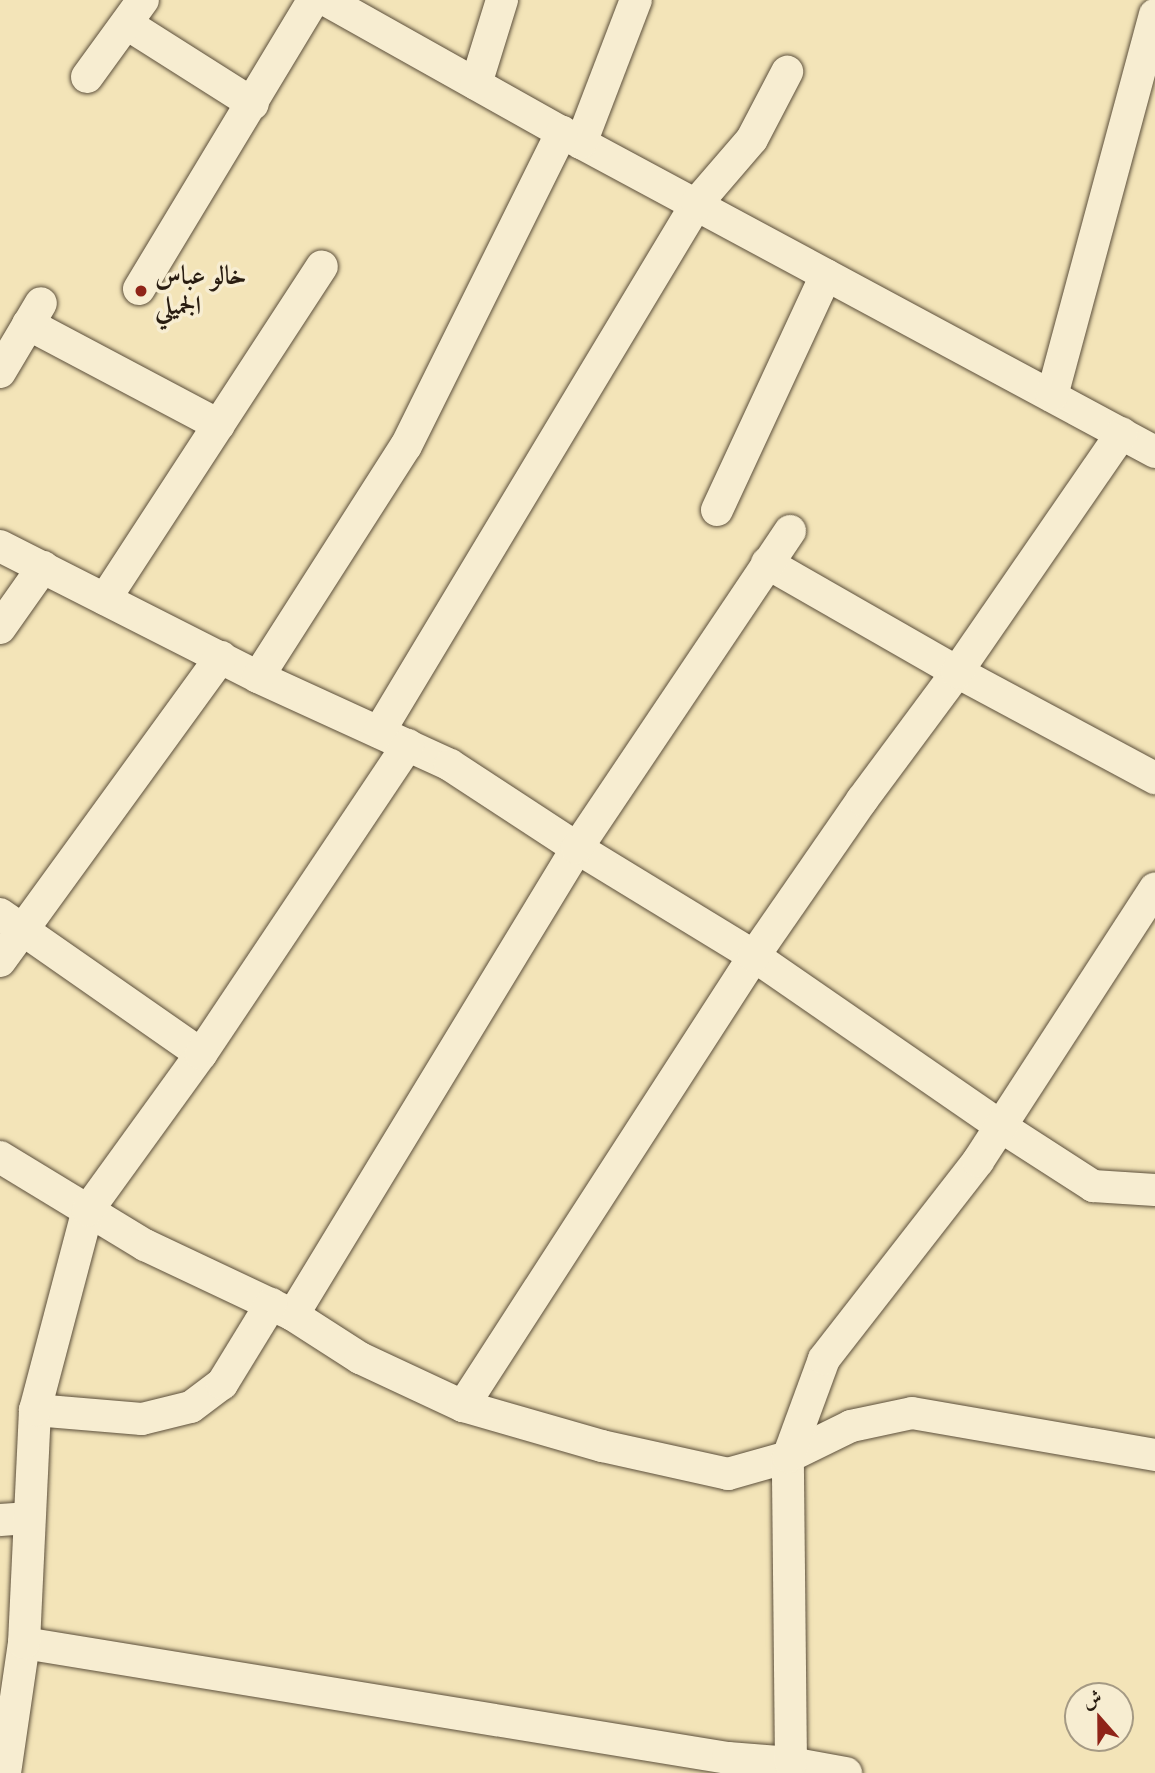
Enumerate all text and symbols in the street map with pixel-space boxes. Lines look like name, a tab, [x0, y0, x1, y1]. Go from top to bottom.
place label: خالو عباس الجميلي	[155, 260, 246, 322]
marker: خالو عباس الجميلي	[133, 283, 149, 299]
north arrow	[1064, 1682, 1134, 1752]
text: ش	[1079, 1685, 1105, 1713]

